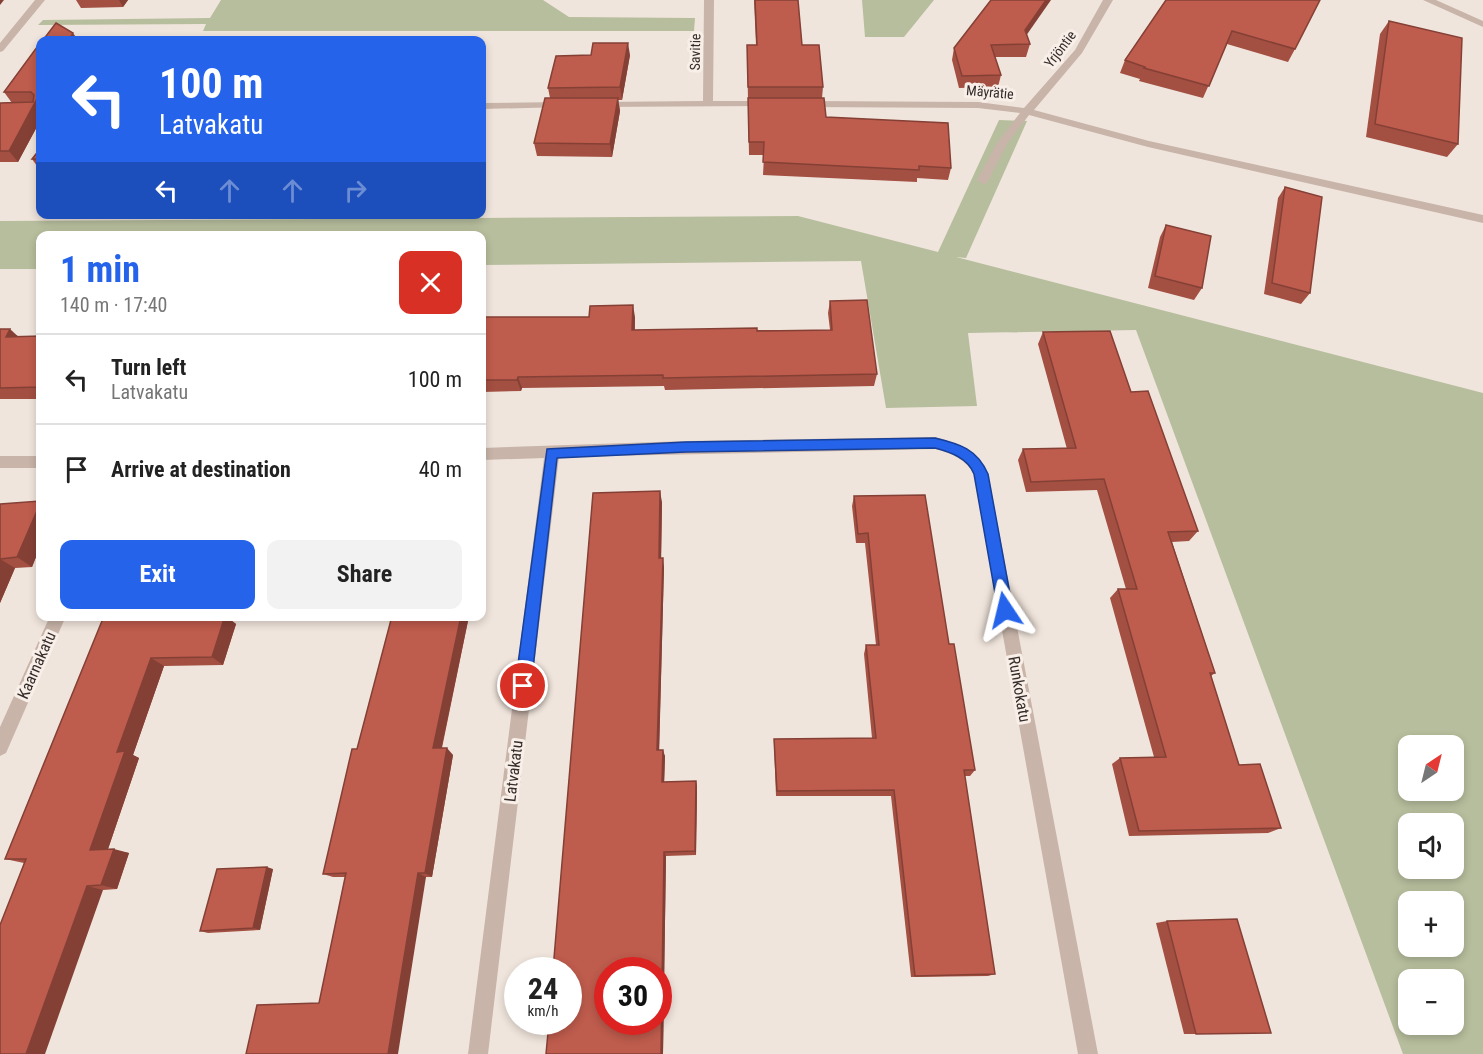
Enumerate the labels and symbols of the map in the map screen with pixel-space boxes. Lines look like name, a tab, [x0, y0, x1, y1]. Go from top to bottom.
street label: Yrjöntie	[1041, 27, 1079, 71]
street label: Savitie	[687, 33, 703, 71]
street label: Mäyrätie	[966, 82, 1015, 102]
position arrow	[973, 578, 1037, 642]
street label: Kaarnakatu	[13, 629, 60, 702]
street label: Runkokatu	[1004, 655, 1035, 724]
pin	[497, 660, 548, 711]
north arrow	[1398, 735, 1464, 801]
street label: Latvakatu	[500, 739, 527, 803]
speed limit sign: 30	[594, 957, 672, 1035]

